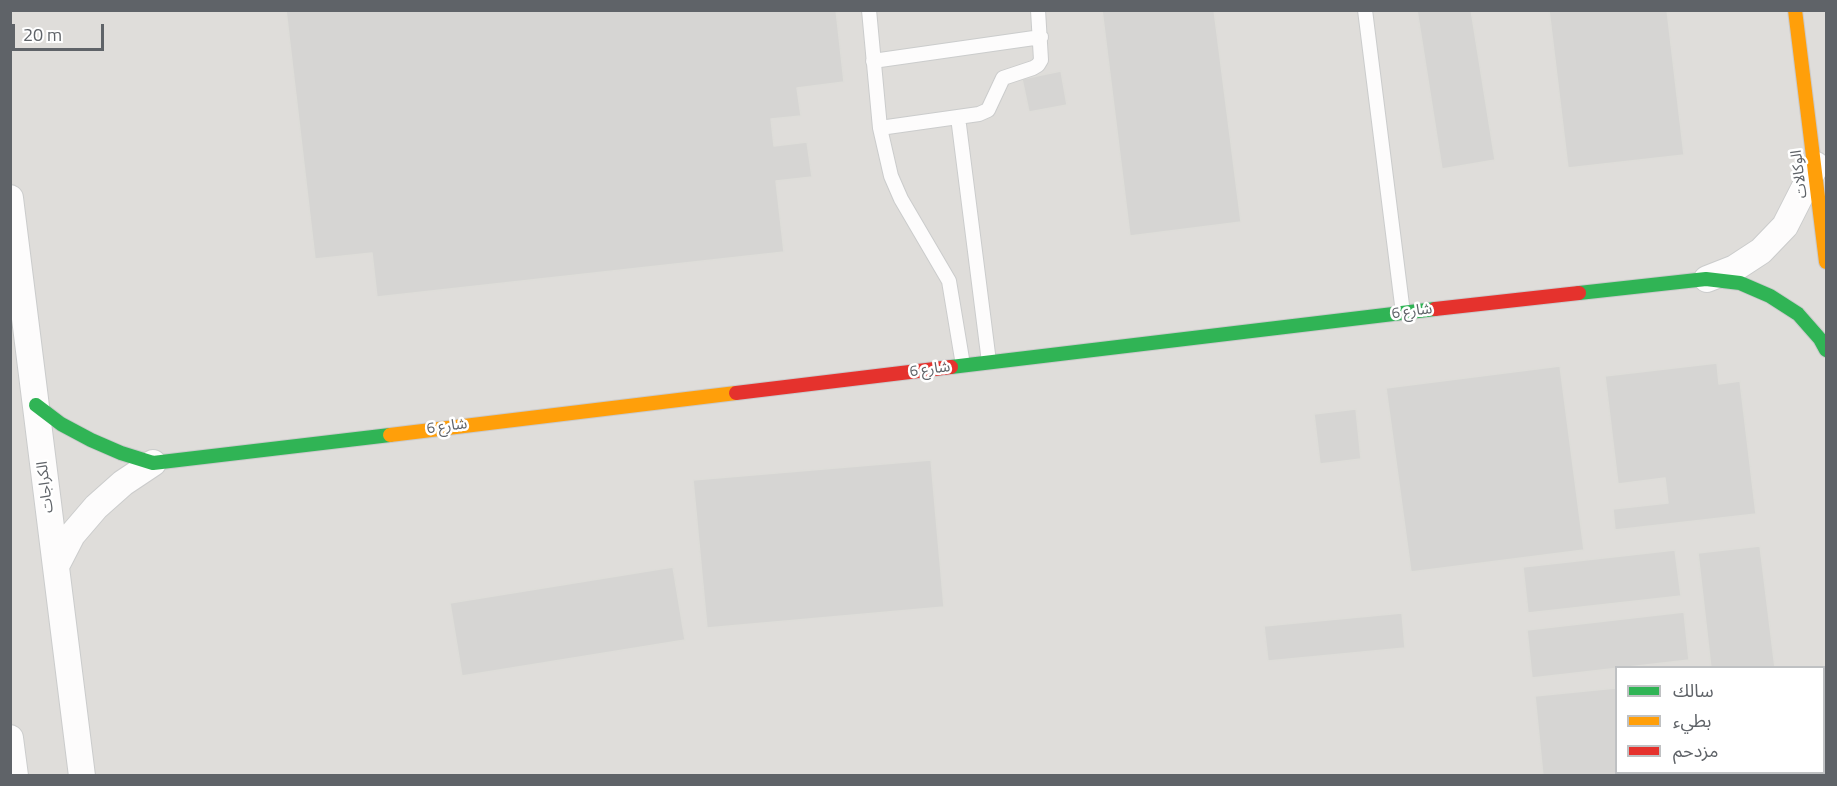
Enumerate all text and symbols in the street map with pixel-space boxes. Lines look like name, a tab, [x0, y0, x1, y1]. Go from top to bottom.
scale bar	[15, 12, 106, 50]
text: 20 m	[23, 21, 62, 48]
street label: الوكالات	[1788, 149, 1812, 199]
street label: شارع 6	[1391, 301, 1433, 323]
street label: شارع 6	[909, 359, 951, 381]
street label: شارع 6	[426, 416, 468, 438]
street label: الكراجات	[34, 460, 58, 514]
legend	[1615, 666, 1825, 774]
text: سالك	[1673, 677, 1714, 704]
text: بطيء	[1673, 707, 1711, 734]
text: مزدحم	[1673, 737, 1718, 764]

